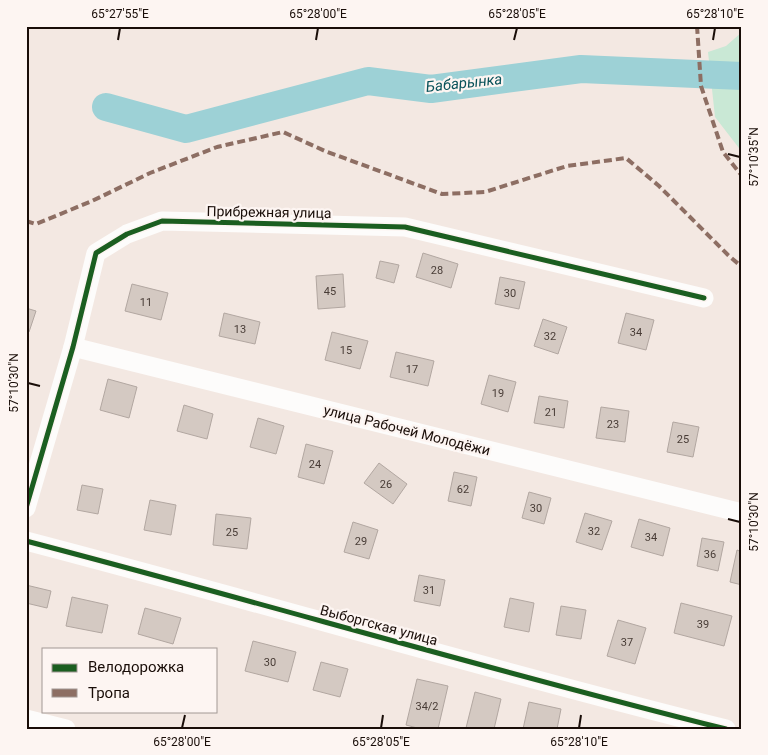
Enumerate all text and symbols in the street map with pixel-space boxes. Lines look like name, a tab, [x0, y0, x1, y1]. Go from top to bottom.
text: 65°27'55"E	[91, 7, 149, 21]
text: 65°28'00"E	[289, 7, 347, 21]
text: 65°28'05"E	[488, 7, 546, 21]
text: 65°28'10"E	[686, 7, 744, 21]
water label: Бабарынка	[425, 70, 503, 96]
text: 57°10'35"N	[747, 127, 761, 187]
street label: Прибрежная улица	[206, 203, 332, 221]
house number: 28	[431, 264, 443, 277]
house number: 45	[324, 285, 336, 298]
house number: 30	[504, 287, 516, 300]
house number: 11	[140, 296, 152, 309]
house number: 13	[234, 323, 246, 336]
house number: 34	[630, 326, 642, 339]
house number: 32	[544, 330, 556, 343]
house number: 15	[340, 344, 352, 357]
text: 57°10'30"N	[7, 353, 21, 413]
house number: 17	[406, 363, 418, 376]
house number: 19	[492, 387, 504, 400]
street label: улица Рабочей Молодёжи	[322, 402, 492, 458]
house number: 21	[545, 406, 557, 419]
house number: 23	[607, 418, 619, 431]
house number: 25	[677, 433, 689, 446]
house number: 24	[309, 458, 321, 471]
house number: 26	[380, 478, 392, 491]
house number: 62	[457, 483, 469, 496]
text: 57°10'30"N	[747, 492, 761, 552]
house number: 30	[530, 502, 542, 515]
house number: 32	[588, 525, 600, 538]
house number: 25	[226, 526, 238, 539]
house number: 34	[645, 531, 657, 544]
house number: 29	[355, 535, 367, 548]
house number: 36	[704, 548, 716, 561]
house number: 31	[423, 584, 435, 597]
street label: Выборгская улица	[318, 602, 440, 648]
house number: 39	[697, 618, 709, 631]
house number: 37	[621, 636, 633, 649]
legend	[42, 648, 218, 712]
house number: 30	[264, 656, 276, 669]
text: Велодорожка	[88, 658, 184, 676]
text: Тропа	[88, 684, 130, 702]
house number: 34/2	[415, 700, 439, 713]
text: 65°28'00"E	[153, 735, 211, 749]
text: 65°28'05"E	[352, 735, 410, 749]
text: 65°28'10"E	[550, 735, 608, 749]

